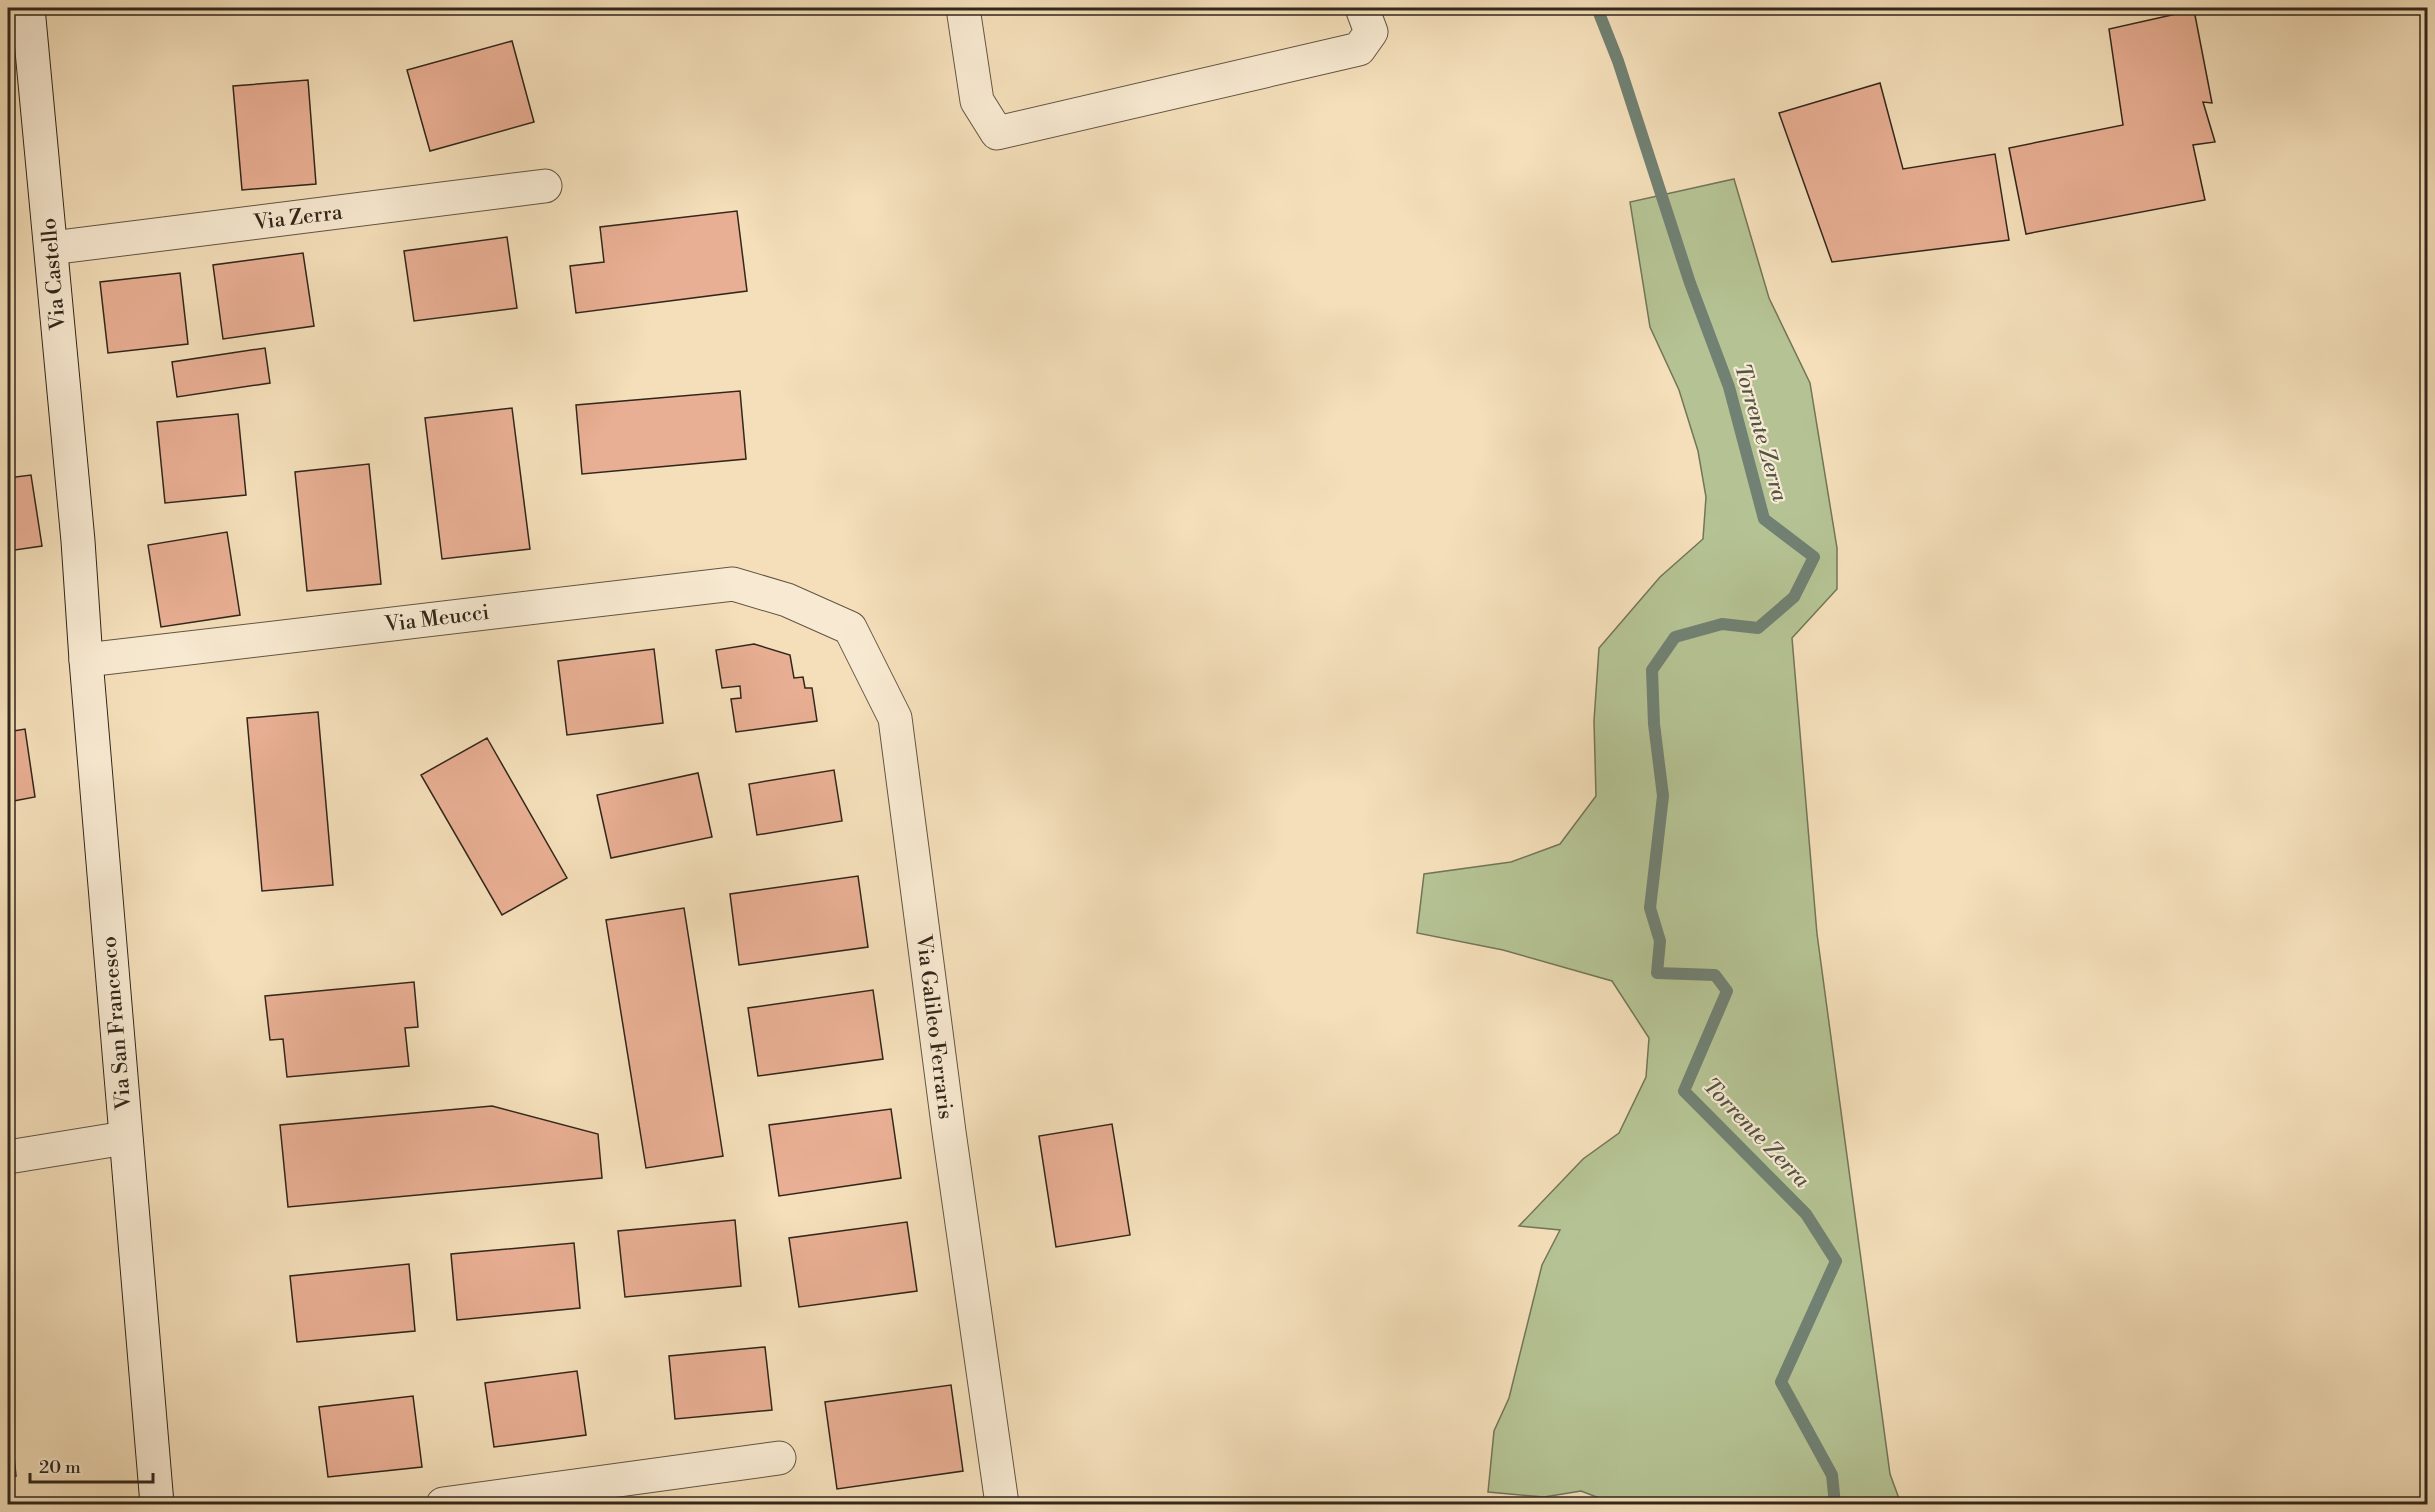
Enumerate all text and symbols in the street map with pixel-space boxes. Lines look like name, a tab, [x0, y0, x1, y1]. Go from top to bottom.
street label: Via Zerra	[251, 200, 344, 236]
street label: Via Castello	[36, 217, 72, 332]
water label: Torrente Zerra	[1728, 360, 1793, 505]
street label: Via Meucci	[382, 600, 491, 638]
street label: Via Galileo Ferraris	[910, 932, 958, 1121]
street label: Via San Francesco	[96, 935, 138, 1112]
water label: Torrente Zerra	[1697, 1073, 1816, 1194]
scale bar	[30, 1446, 153, 1484]
text: 20 m	[39, 1456, 81, 1479]

